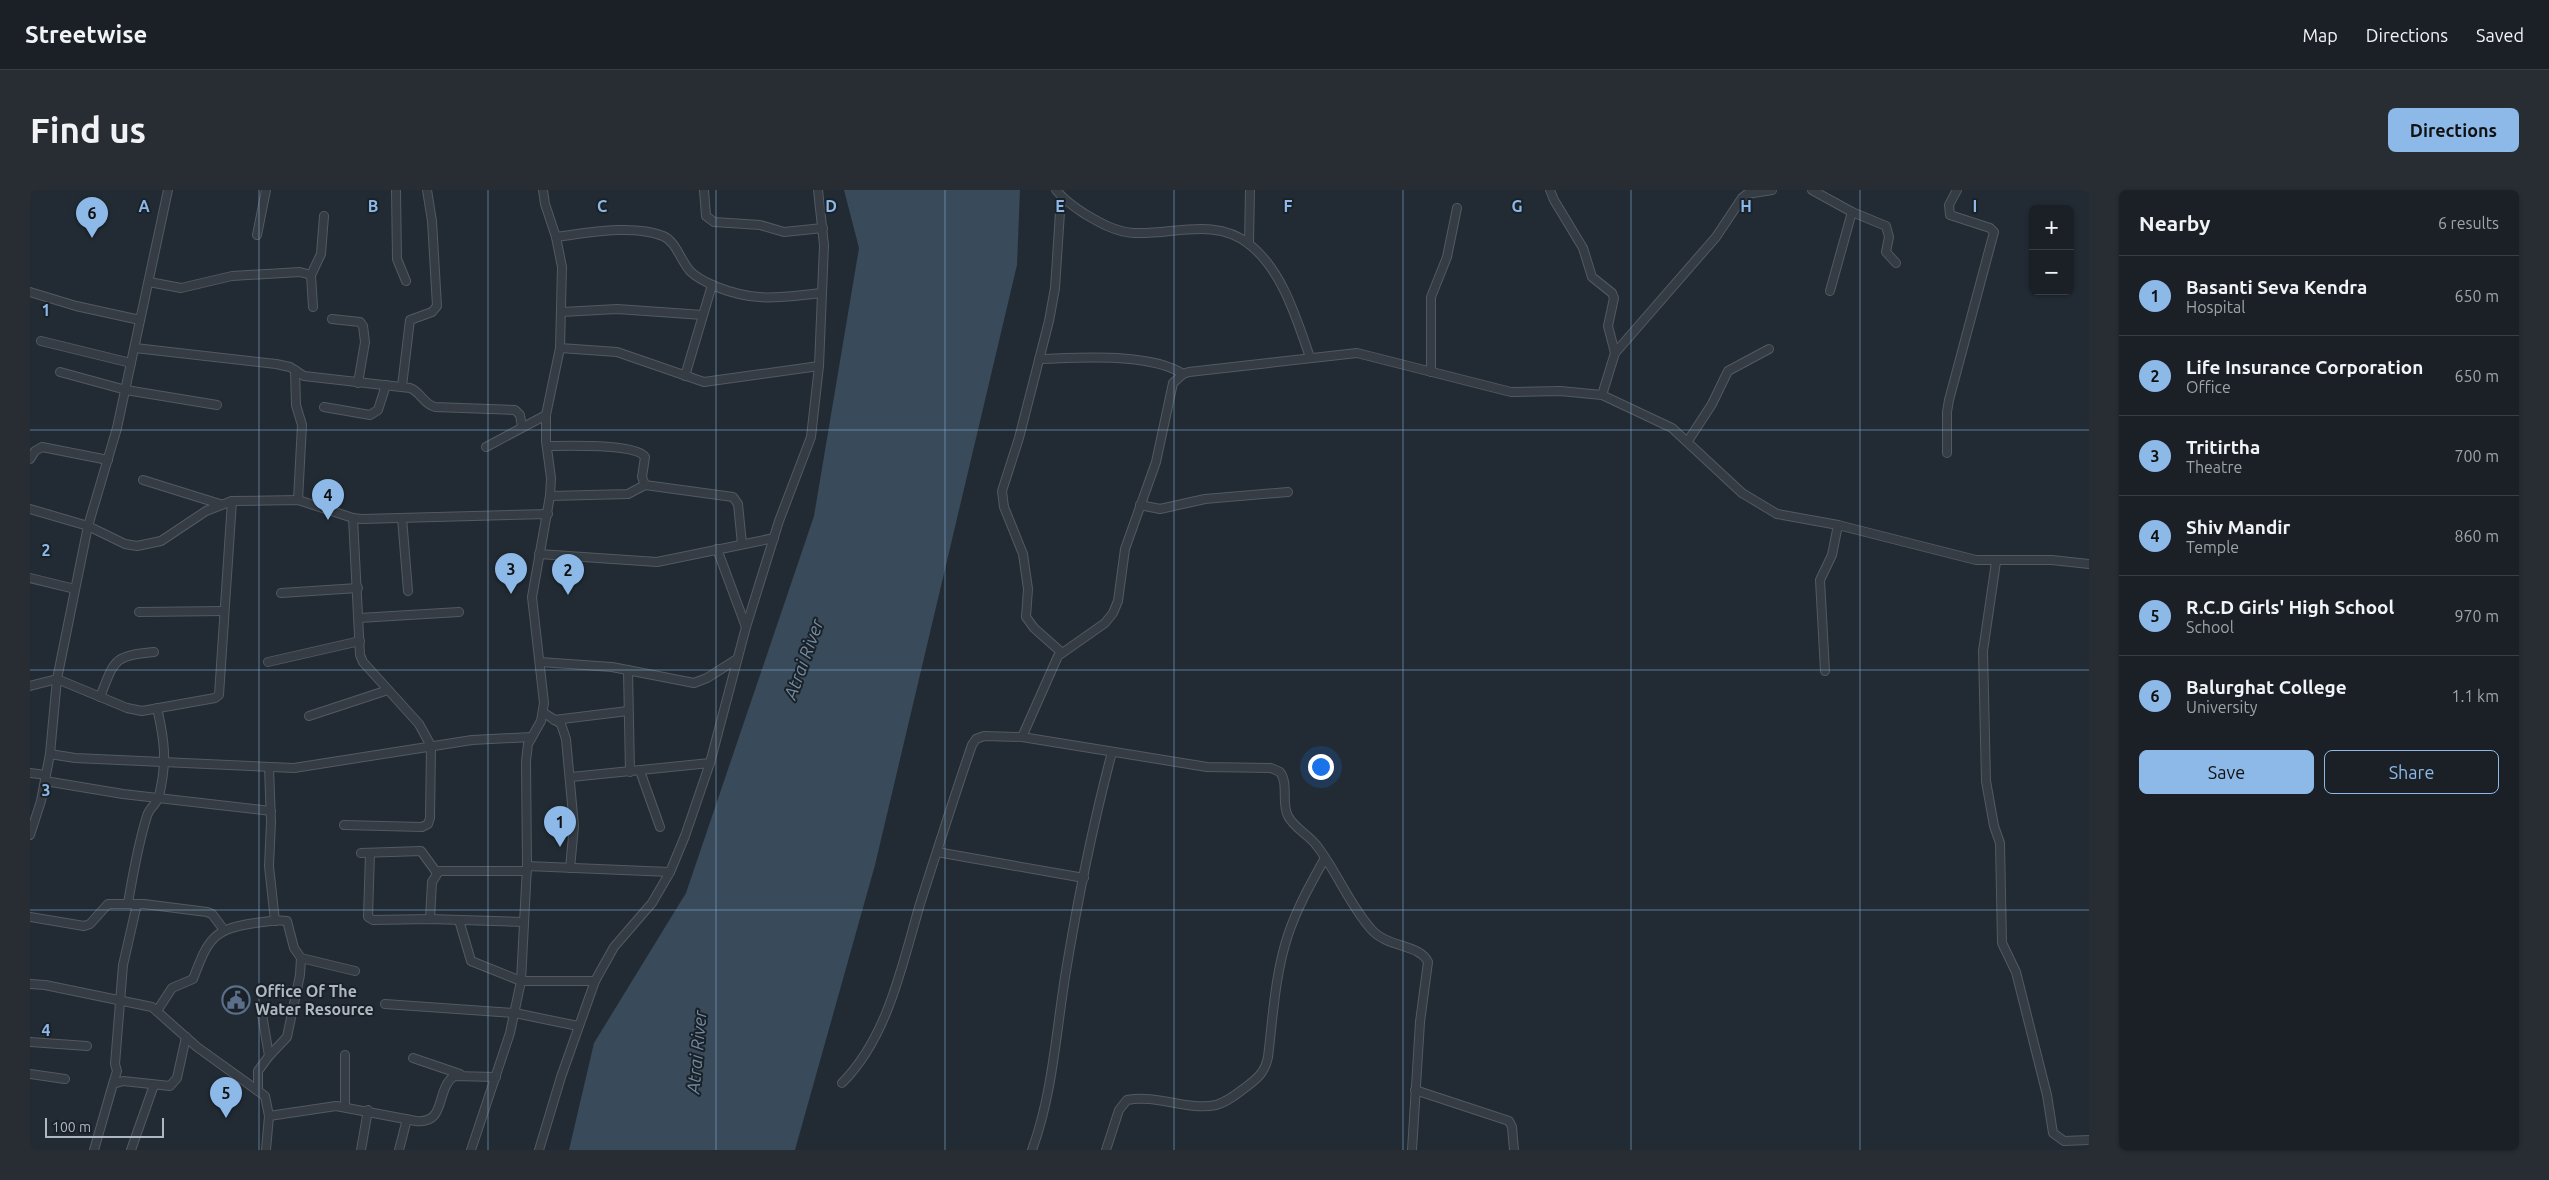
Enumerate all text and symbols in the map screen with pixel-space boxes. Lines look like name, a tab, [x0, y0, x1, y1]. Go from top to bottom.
text: Streetwise	[25, 21, 147, 48]
text: Map	[2302, 25, 2338, 45]
text: Directions	[2366, 25, 2448, 45]
text: Saved	[2476, 25, 2524, 45]
button: Directions	[2388, 108, 2519, 152]
text: Find us	[30, 110, 146, 150]
pin: 6	[76, 197, 108, 238]
text: A	[138, 197, 150, 215]
text: B	[368, 197, 378, 215]
text: C	[597, 197, 607, 215]
text: D	[825, 197, 837, 215]
text: E	[1055, 197, 1065, 215]
text: F	[1284, 197, 1293, 215]
text: G	[1511, 197, 1523, 215]
text: H	[1740, 197, 1752, 215]
text: I	[1973, 197, 1977, 215]
map controls	[2029, 205, 2074, 295]
button: +	[2029, 205, 2074, 250]
text: Nearby	[2139, 211, 2210, 235]
text: 6 results	[2438, 214, 2499, 232]
button: −	[2029, 250, 2074, 295]
text: Basanti Seva Kendra	[2186, 276, 2367, 298]
text: 1	[2150, 287, 2160, 305]
text: 650 m	[2454, 287, 2499, 305]
text: Hospital	[2186, 298, 2245, 316]
text: 1	[41, 301, 51, 319]
text: Life Insurance Corporation	[2186, 356, 2423, 378]
text: 2	[2150, 367, 2160, 385]
text: 650 m	[2454, 367, 2499, 385]
text: Office	[2186, 378, 2231, 396]
text: Tritirtha	[2186, 436, 2260, 458]
text: 3	[2150, 447, 2160, 465]
text: 700 m	[2454, 447, 2499, 465]
text: Theatre	[2186, 458, 2242, 476]
pin: 4	[312, 479, 344, 520]
text: Shiv Mandir	[2186, 516, 2290, 538]
text: 4	[2150, 527, 2160, 545]
text: 860 m	[2454, 527, 2499, 545]
text: Temple	[2186, 538, 2239, 556]
text: 2	[41, 541, 51, 559]
pin: 3	[495, 553, 527, 594]
pin: 2	[552, 554, 584, 595]
text: R.C.D Girls' High School	[2186, 596, 2394, 618]
text: 5	[2150, 607, 2160, 625]
text: 970 m	[2454, 607, 2499, 625]
water label: Atrai River	[779, 615, 827, 703]
text: School	[2186, 618, 2234, 636]
text: Balurghat College	[2186, 676, 2347, 698]
text: 6	[2150, 687, 2160, 705]
text: 1.1 km	[2451, 687, 2499, 705]
text: University	[2186, 698, 2257, 716]
button: Save	[2139, 750, 2314, 794]
button: Share	[2324, 750, 2499, 794]
your location	[1308, 754, 1334, 780]
text: 3	[41, 781, 51, 799]
pin: 1	[544, 806, 576, 847]
place label: Office Of The Water Resource	[255, 982, 374, 1018]
public building icon: Office Of The Water Resource	[221, 985, 251, 1015]
water label: Atrai River	[682, 1008, 710, 1096]
text: 4	[41, 1021, 51, 1039]
pin: 5	[210, 1077, 242, 1118]
scale bar	[45, 1115, 164, 1138]
text: 100 m	[52, 1119, 91, 1135]

